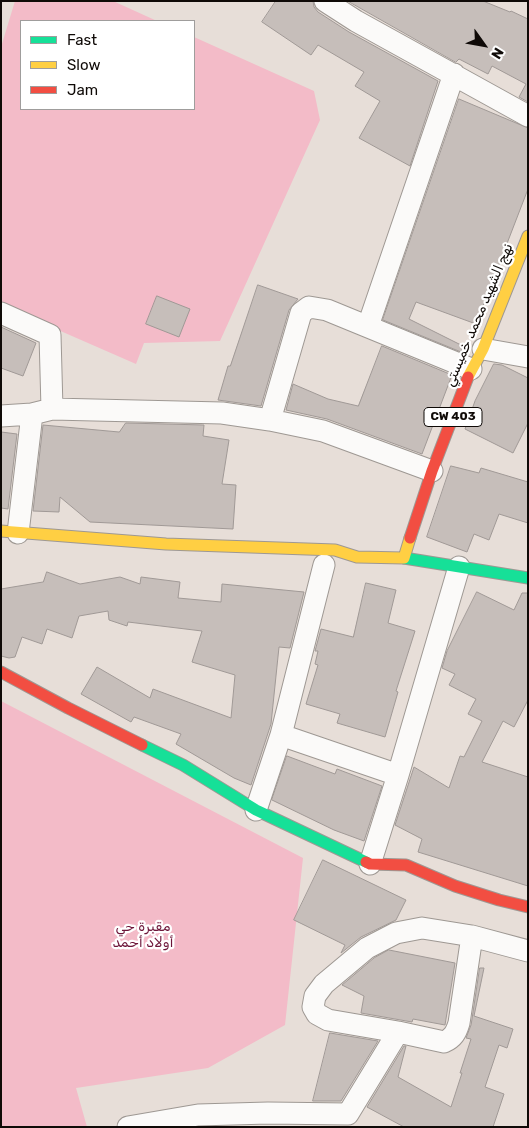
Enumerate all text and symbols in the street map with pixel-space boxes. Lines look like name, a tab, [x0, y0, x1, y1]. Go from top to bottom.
legend	[20, 20, 195, 110]
north arrow	[459, 20, 509, 70]
text: Fast	[67, 31, 97, 49]
text: N	[487, 44, 507, 62]
text: Slow	[67, 56, 100, 74]
text: Jam	[67, 81, 98, 99]
street label: نهج الشهيد محمد خميستي	[441, 241, 517, 389]
road number: CW 403	[424, 408, 482, 427]
park label: مقبرة حي أولاد أحمد	[112, 919, 174, 952]

